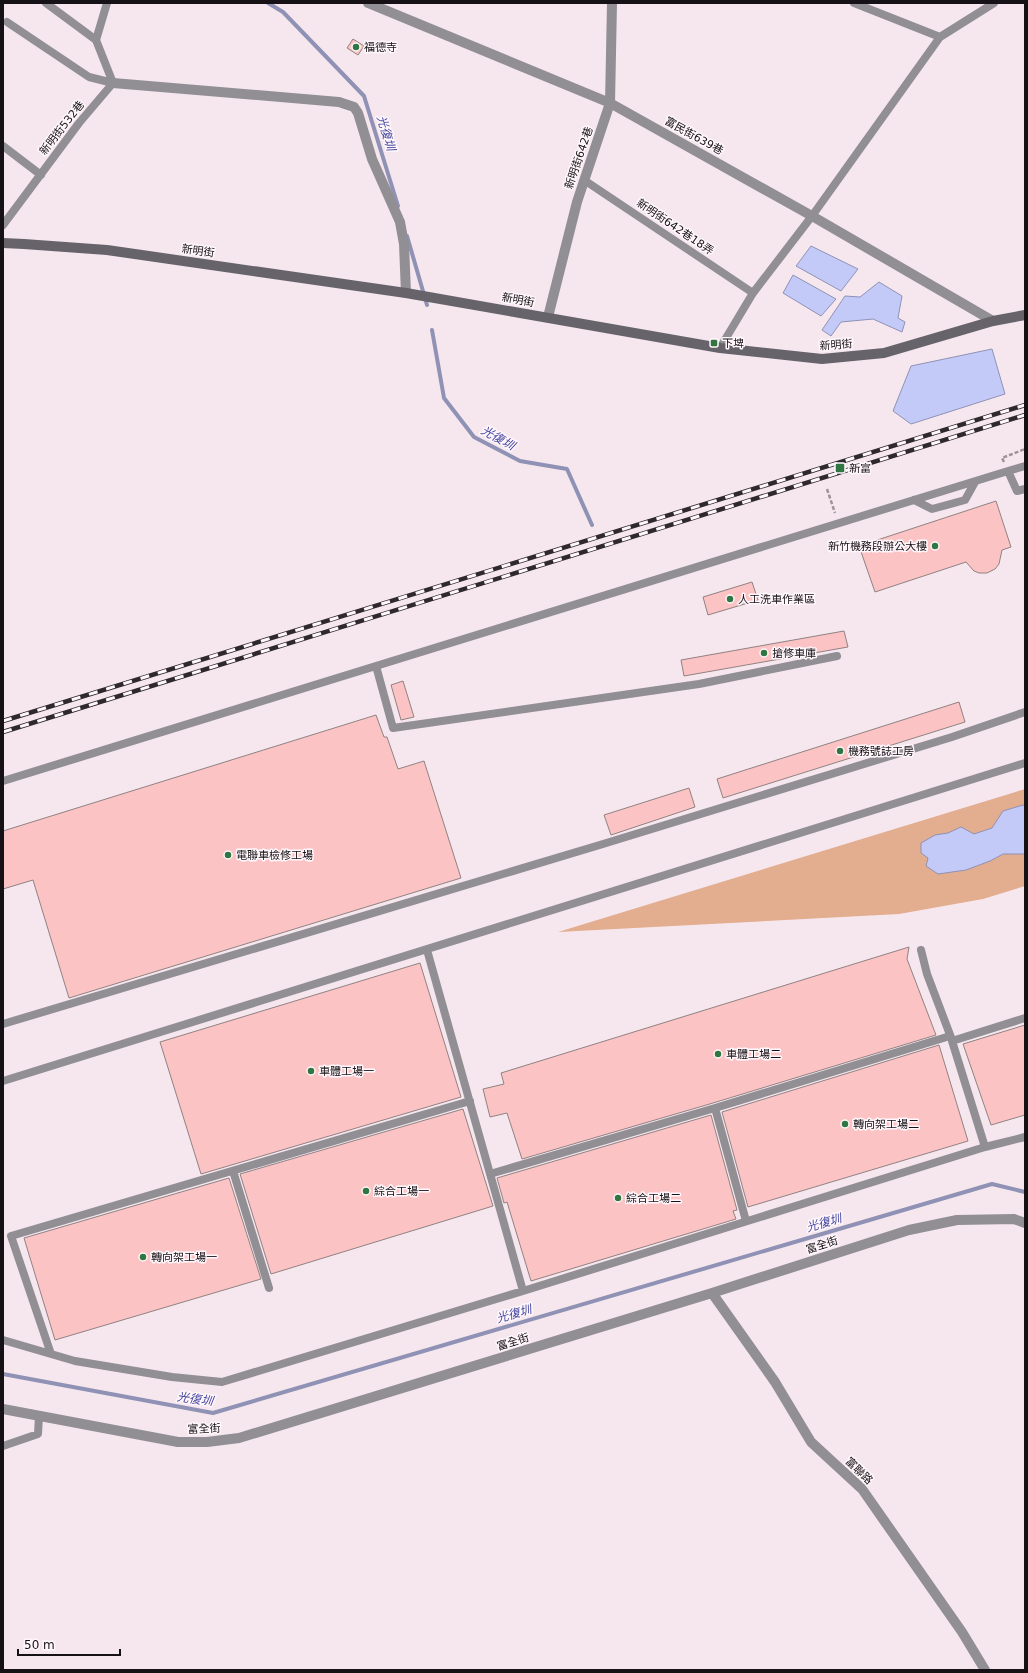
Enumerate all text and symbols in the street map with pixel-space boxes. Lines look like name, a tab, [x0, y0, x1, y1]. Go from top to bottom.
place label: 福德寺	[364, 41, 397, 54]
marker: 福德寺	[351, 42, 361, 52]
street label: 新明街532巷	[37, 98, 87, 158]
water label: 光復圳	[374, 114, 399, 154]
street label: 富民街639巷	[662, 115, 726, 157]
street label: 新明街642巷	[562, 125, 596, 191]
street label: 新明街642巷18弄	[634, 196, 716, 258]
street label: 新明街	[181, 242, 215, 260]
street label: 新明街	[501, 291, 535, 309]
place label: 下埤	[722, 337, 744, 350]
street label: 新明街	[819, 337, 853, 353]
marker: 下埤	[709, 338, 719, 348]
water label: 光復圳	[479, 423, 519, 454]
marker: 新富	[834, 462, 846, 474]
place label: 新富	[849, 462, 871, 475]
place label: 新竹機務段辦公大樓	[828, 540, 927, 553]
marker: 新竹機務段辦公大樓	[930, 541, 940, 551]
place label: 人工洗車作業區	[738, 593, 815, 606]
marker: 人工洗車作業區	[725, 594, 735, 604]
place label: 搶修車庫	[772, 647, 816, 660]
marker: 搶修車庫	[759, 648, 769, 658]
place label: 機務號誌工房	[848, 745, 914, 758]
marker: 機務號誌工房	[835, 746, 845, 756]
place label: 電聯車檢修工場	[236, 849, 313, 862]
marker: 電聯車檢修工場	[223, 850, 233, 860]
place label: 車體工場二	[726, 1048, 781, 1061]
marker: 車體工場二	[713, 1049, 723, 1059]
place label: 車體工場一	[319, 1065, 374, 1078]
marker: 車體工場一	[306, 1066, 316, 1076]
place label: 轉向架工場二	[853, 1118, 919, 1131]
marker: 轉向架工場二	[840, 1119, 850, 1129]
place label: 綜合工場一	[374, 1185, 429, 1198]
marker: 綜合工場一	[361, 1186, 371, 1196]
place label: 綜合工場二	[626, 1192, 681, 1205]
marker: 綜合工場二	[613, 1193, 623, 1203]
water label: 光復圳	[805, 1211, 845, 1235]
street label: 富全街	[804, 1234, 840, 1256]
place label: 轉向架工場一	[151, 1251, 217, 1264]
marker: 轉向架工場一	[138, 1252, 148, 1262]
water label: 光復圳	[495, 1302, 535, 1326]
street label: 富全街	[495, 1331, 531, 1353]
water label: 光復圳	[176, 1390, 216, 1409]
street label: 富全街	[187, 1422, 221, 1436]
street label: 富聯路	[843, 1455, 875, 1487]
scale bar	[18, 1631, 120, 1657]
text: 50 m	[24, 1638, 55, 1652]

